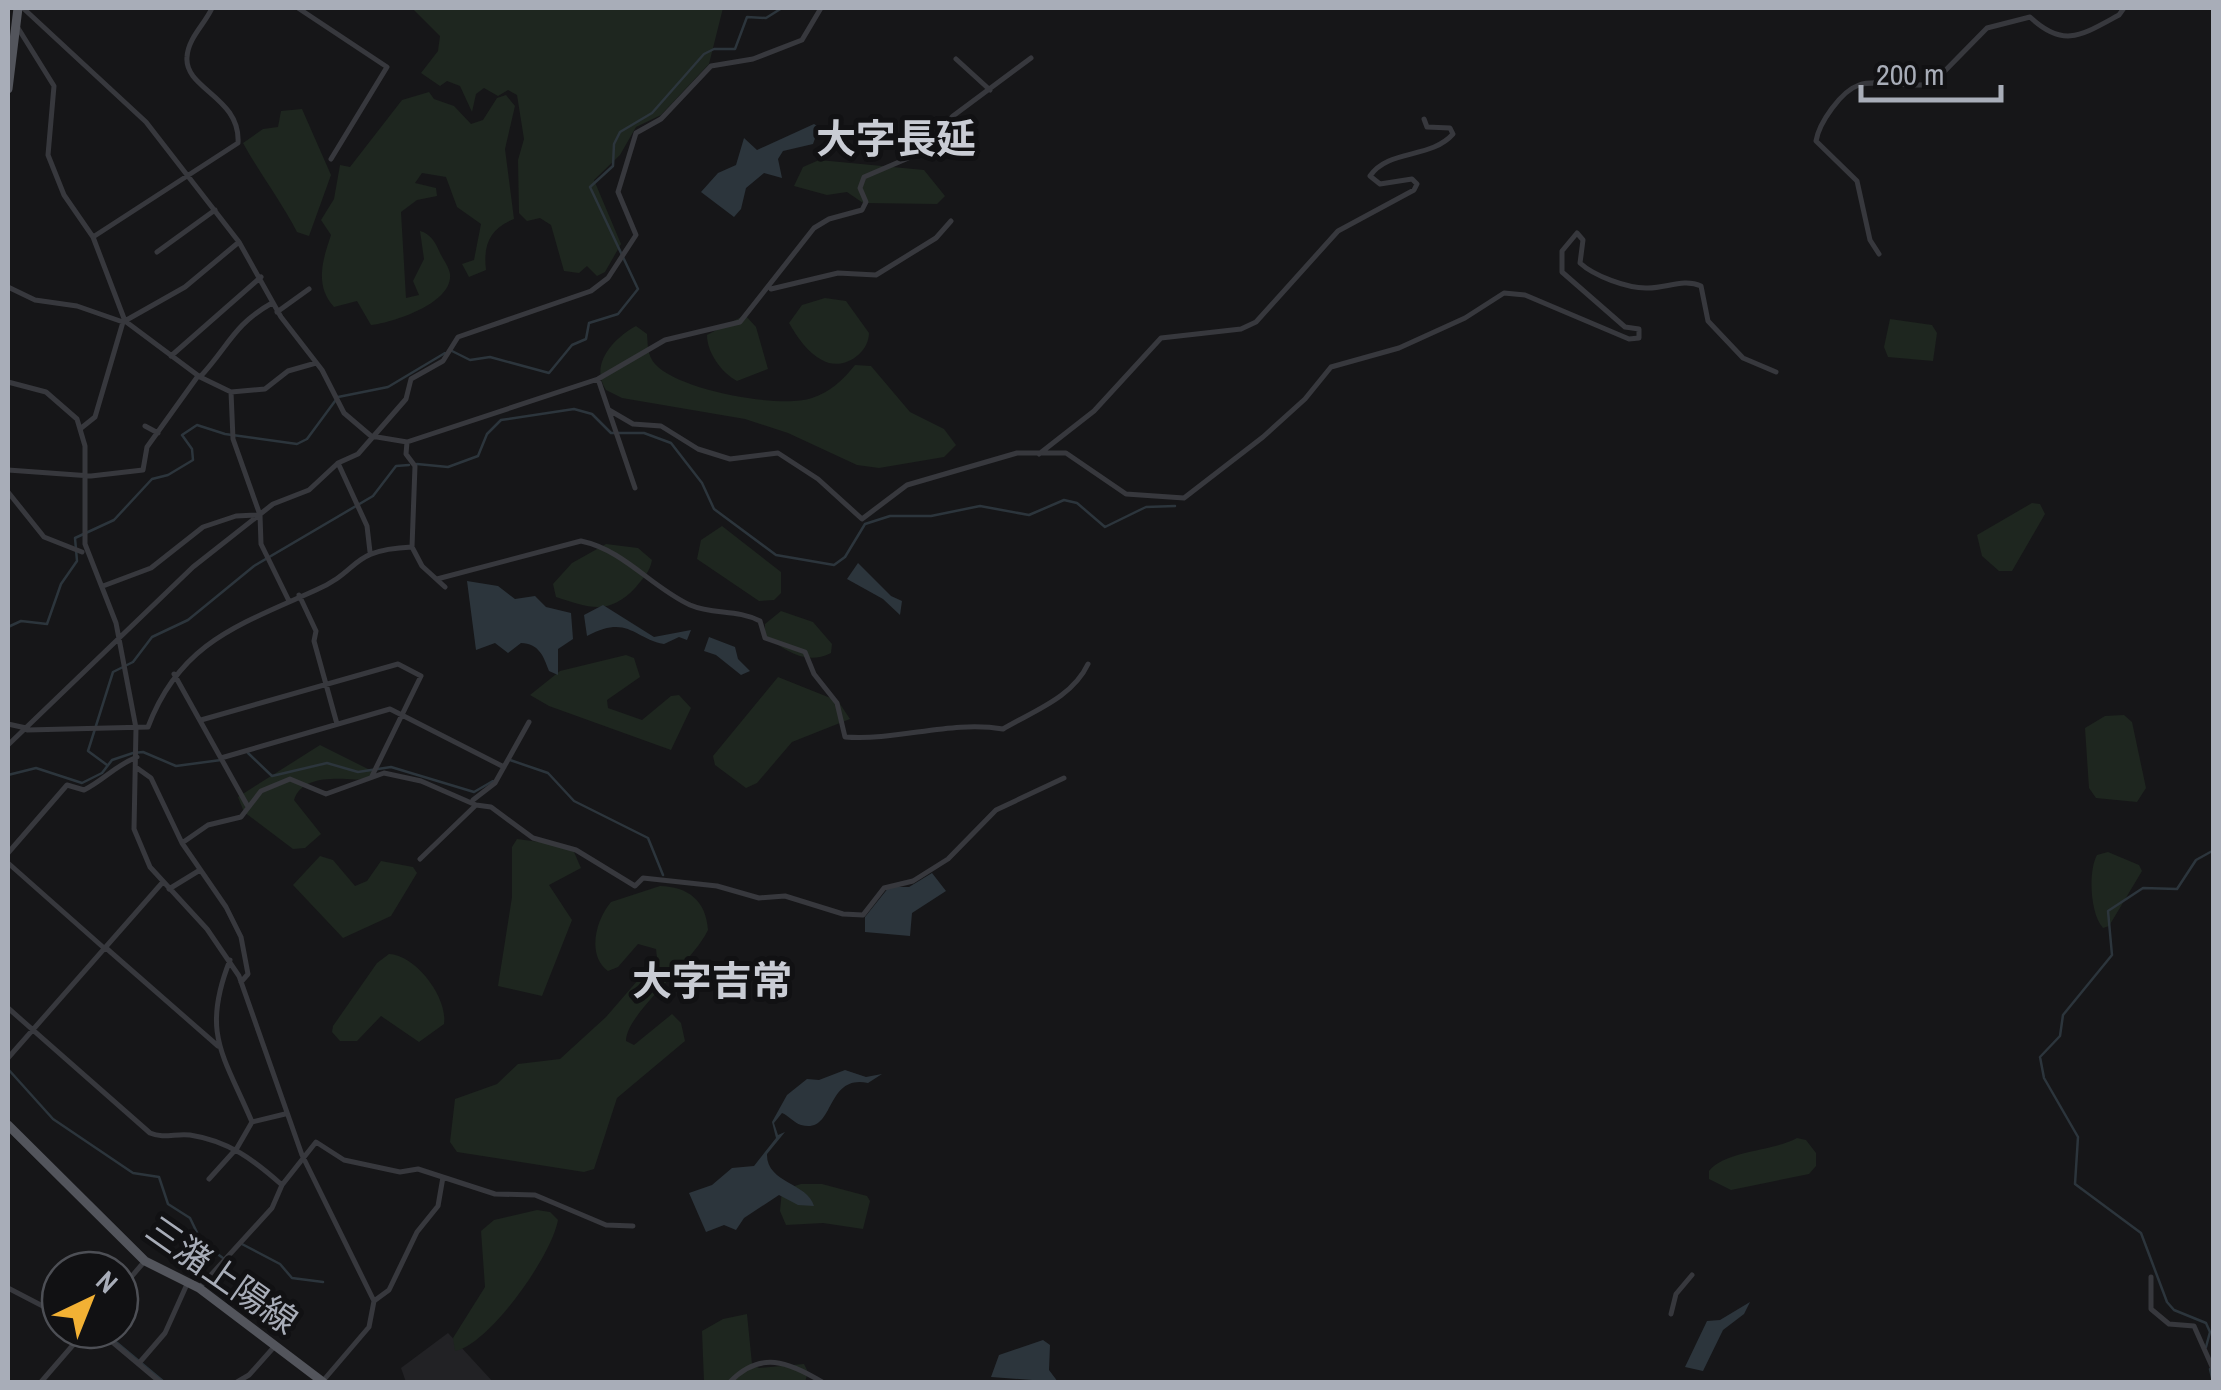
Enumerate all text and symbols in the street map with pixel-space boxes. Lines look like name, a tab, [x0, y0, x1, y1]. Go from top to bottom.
scale bar	[1861, 40, 2001, 102]
text: 200 m	[1876, 54, 1944, 94]
district label: 大字長延	[816, 112, 976, 165]
district label: 大字吉常	[632, 954, 792, 1007]
street label: 三潴上陽線	[137, 1206, 307, 1344]
north arrow	[40, 1250, 140, 1350]
text: N	[88, 1262, 126, 1301]

